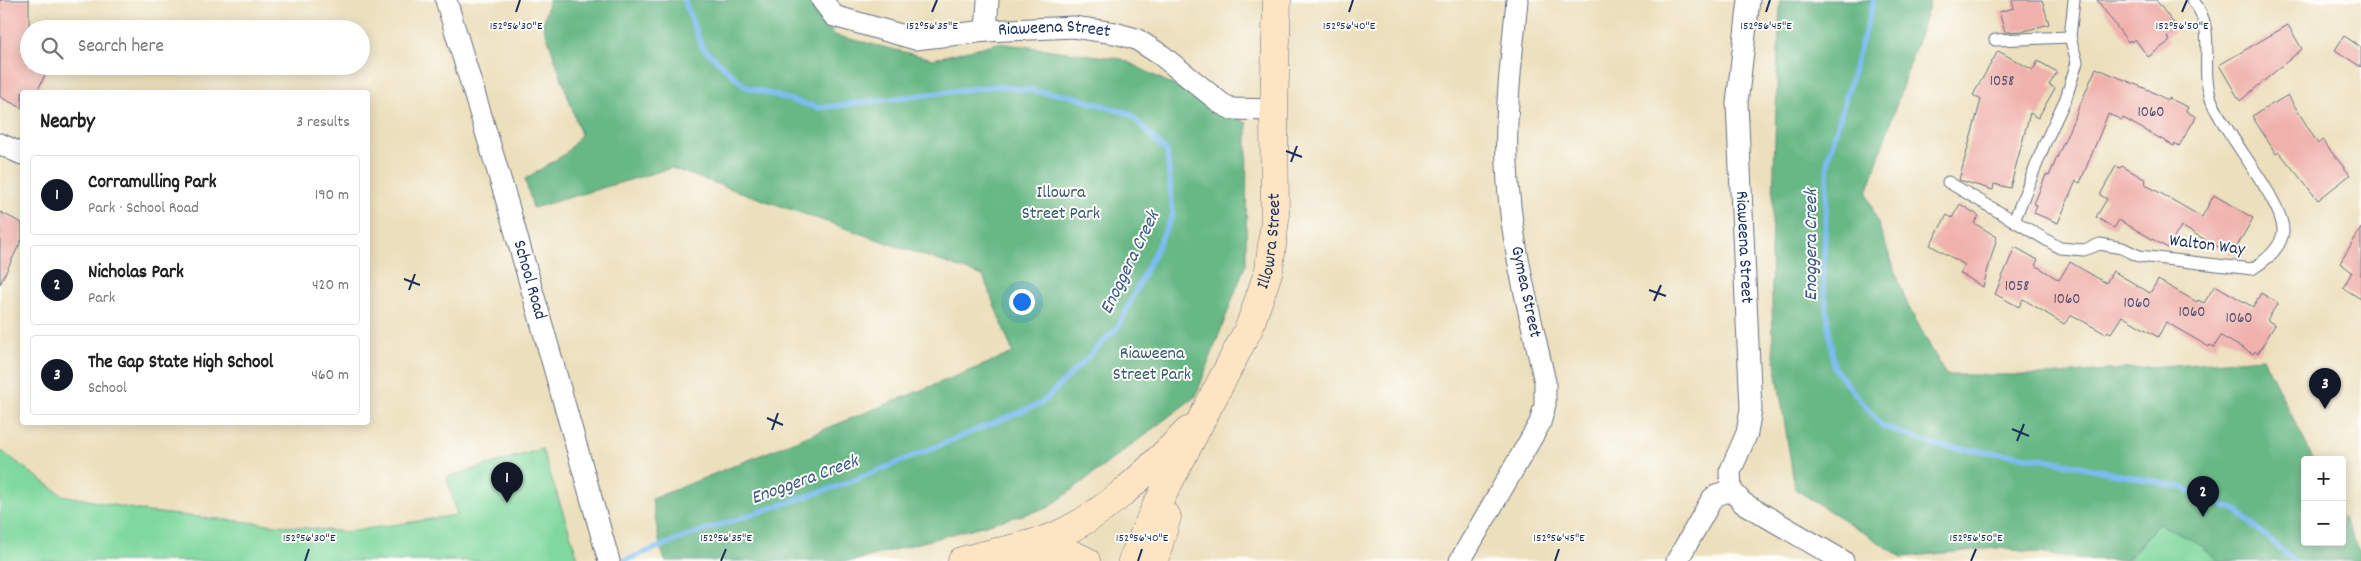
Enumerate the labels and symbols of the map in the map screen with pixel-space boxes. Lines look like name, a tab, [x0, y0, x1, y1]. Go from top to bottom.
street label: Riaweena Street	[997, 14, 1112, 45]
text: 152°56'30"E	[490, 18, 543, 35]
text: 152°56'35"E	[906, 18, 958, 35]
text: 152°56'40"E	[1323, 18, 1376, 35]
text: 152°56'45"E	[1740, 18, 1792, 35]
text: 152°56'50"E	[2156, 18, 2209, 35]
house number: 1058	[1990, 71, 2014, 93]
house number: 1060	[2138, 102, 2165, 124]
park label: Illowra Street Park	[1022, 181, 1100, 227]
water label: Enoggera Creek	[1799, 187, 1826, 301]
street label: Riaweena Street	[1729, 190, 1759, 304]
street label: Illowra Street	[1251, 193, 1288, 293]
water label: Enoggera Creek	[1094, 205, 1169, 319]
street label: Walton Way	[2168, 229, 2247, 263]
street label: School Road	[506, 237, 552, 323]
street label: Gymea Street	[1503, 244, 1547, 340]
house number: 1058	[2005, 276, 2029, 298]
your location	[1009, 289, 1035, 315]
house number: 1060	[2054, 289, 2081, 311]
house number: 1060	[2124, 293, 2151, 315]
house number: 1060	[2179, 302, 2206, 324]
house number: 1060	[2226, 308, 2253, 330]
park label: Riaweena Street Park	[1113, 342, 1191, 388]
pin: 3	[2309, 368, 2341, 409]
water label: Enoggera Creek	[748, 448, 864, 513]
pin: 1	[491, 462, 523, 503]
pin: 2	[2187, 476, 2219, 517]
text: 152°56'30"E	[283, 530, 336, 547]
text: 152°56'35"E	[700, 530, 752, 547]
text: 152°56'40"E	[1116, 530, 1169, 547]
text: 152°56'45"E	[1533, 530, 1585, 547]
text: 152°56'50"E	[1950, 530, 2003, 547]

